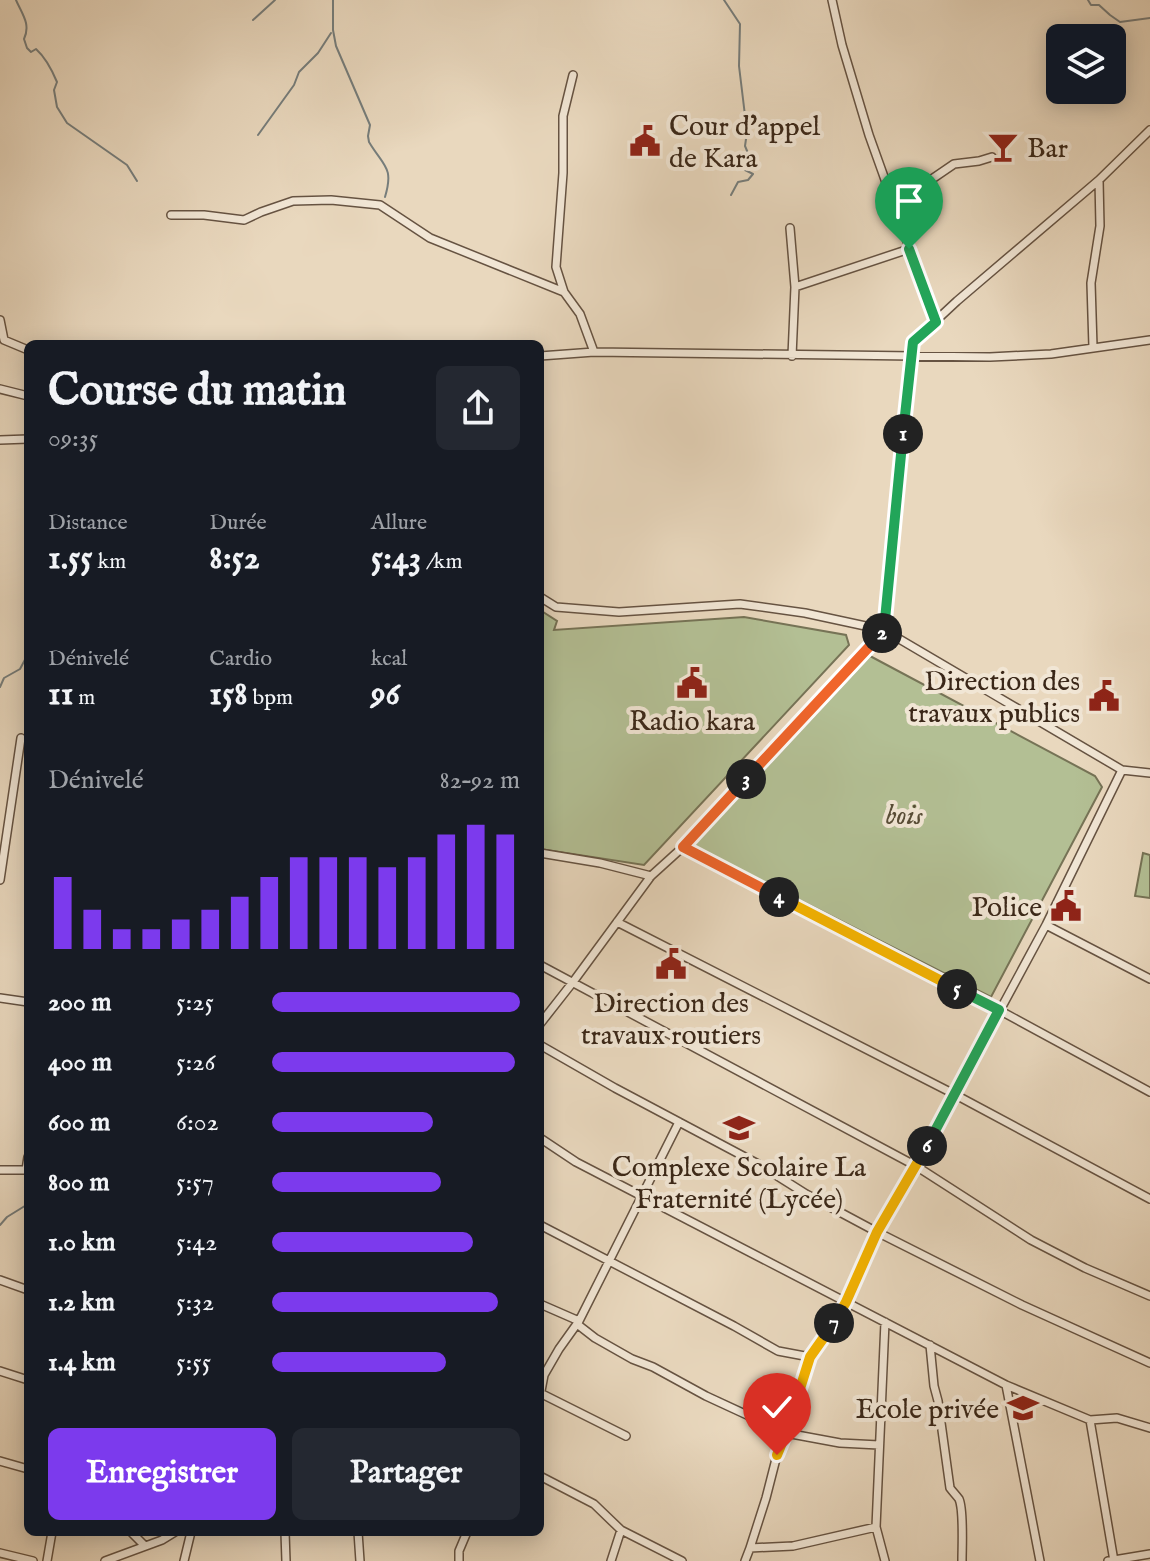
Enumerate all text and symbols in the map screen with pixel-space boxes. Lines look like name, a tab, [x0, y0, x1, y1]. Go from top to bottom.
map controls	[1046, 24, 1126, 104]
button: layers	[1046, 24, 1126, 104]
place label: Cour d'appel de Kara	[669, 110, 821, 177]
public building icon: Cour d'appel de Kara	[628, 124, 662, 158]
bar icon: Bar	[986, 130, 1020, 164]
place label: Bar	[1027, 132, 1068, 167]
pin	[875, 167, 943, 249]
icon: arrive	[887, 179, 931, 223]
text: Course du matin	[48, 364, 346, 420]
button: share	[436, 366, 520, 450]
pin: 1	[883, 414, 923, 454]
text: 1	[899, 420, 907, 448]
text: 09:35	[48, 422, 98, 455]
text: Distance	[48, 509, 128, 537]
text: Durée	[209, 509, 267, 537]
text: Allure	[371, 509, 427, 537]
text: 1.55	[48, 537, 93, 580]
text: 8:52	[209, 537, 260, 580]
text: 5:43	[371, 537, 421, 580]
text: km	[93, 548, 126, 576]
text: /km	[421, 548, 462, 576]
pin: 2	[862, 613, 902, 653]
text: 2	[877, 619, 887, 647]
text: Dénivelé	[48, 645, 129, 673]
text: Cardio	[209, 645, 272, 673]
text: kcal	[371, 645, 407, 673]
place label: Direction des travaux publics	[908, 665, 1080, 732]
public building icon: Radio kara	[675, 666, 709, 700]
text: 11	[48, 673, 73, 716]
text: 158	[209, 673, 248, 716]
text: 96	[371, 673, 400, 716]
public building icon: Direction des travaux publics	[1087, 679, 1121, 713]
text: m	[73, 684, 95, 712]
text: bpm	[248, 684, 293, 712]
place label: Radio kara	[629, 705, 756, 740]
pin: 3	[726, 759, 766, 799]
text: Dénivelé	[48, 764, 144, 797]
text: 82–92 m	[440, 764, 520, 797]
text: 3	[742, 765, 750, 793]
park label: bois	[885, 799, 924, 834]
pin: 4	[759, 877, 799, 917]
text: 4	[774, 883, 784, 911]
public building icon: Police	[1049, 889, 1083, 923]
place label: Police	[971, 891, 1042, 926]
public building icon: Direction des travaux routiers	[654, 947, 688, 981]
pin: 5	[937, 969, 977, 1009]
text: 5	[953, 975, 961, 1003]
text: 200 m	[48, 986, 112, 1019]
text: 5:25	[176, 986, 214, 1019]
place label: Direction des travaux routiers	[581, 987, 761, 1054]
text: 400 m	[48, 1046, 112, 1079]
text: 5:26	[176, 1046, 215, 1079]
text: 600 m	[48, 1106, 110, 1139]
text: 6:02	[176, 1106, 219, 1139]
school or university icon: Complexe Scolaire La Fraternité (Lycée)	[722, 1111, 756, 1145]
pin: 6	[907, 1126, 947, 1166]
text: 6	[922, 1132, 932, 1160]
place label: Complexe Scolaire La Fraternité (Lycée)	[612, 1151, 867, 1218]
text: 800 m	[48, 1166, 110, 1199]
text: 5:57	[176, 1166, 214, 1199]
text: 1.0 km	[48, 1226, 116, 1259]
text: 5:42	[176, 1226, 217, 1259]
text: 1.2 km	[48, 1286, 115, 1319]
text: 5:32	[176, 1286, 214, 1319]
pin: 7	[814, 1303, 854, 1343]
text: 7	[829, 1309, 839, 1337]
text: 1.4 km	[48, 1346, 116, 1379]
text: 5:55	[176, 1346, 211, 1379]
pin	[743, 1373, 811, 1455]
icon: check	[755, 1385, 799, 1429]
school or university icon: Ecole privée	[1006, 1391, 1040, 1425]
place label: Ecole privée	[855, 1393, 999, 1428]
button: Enregistrer	[48, 1428, 276, 1520]
button: Partager	[292, 1428, 520, 1520]

